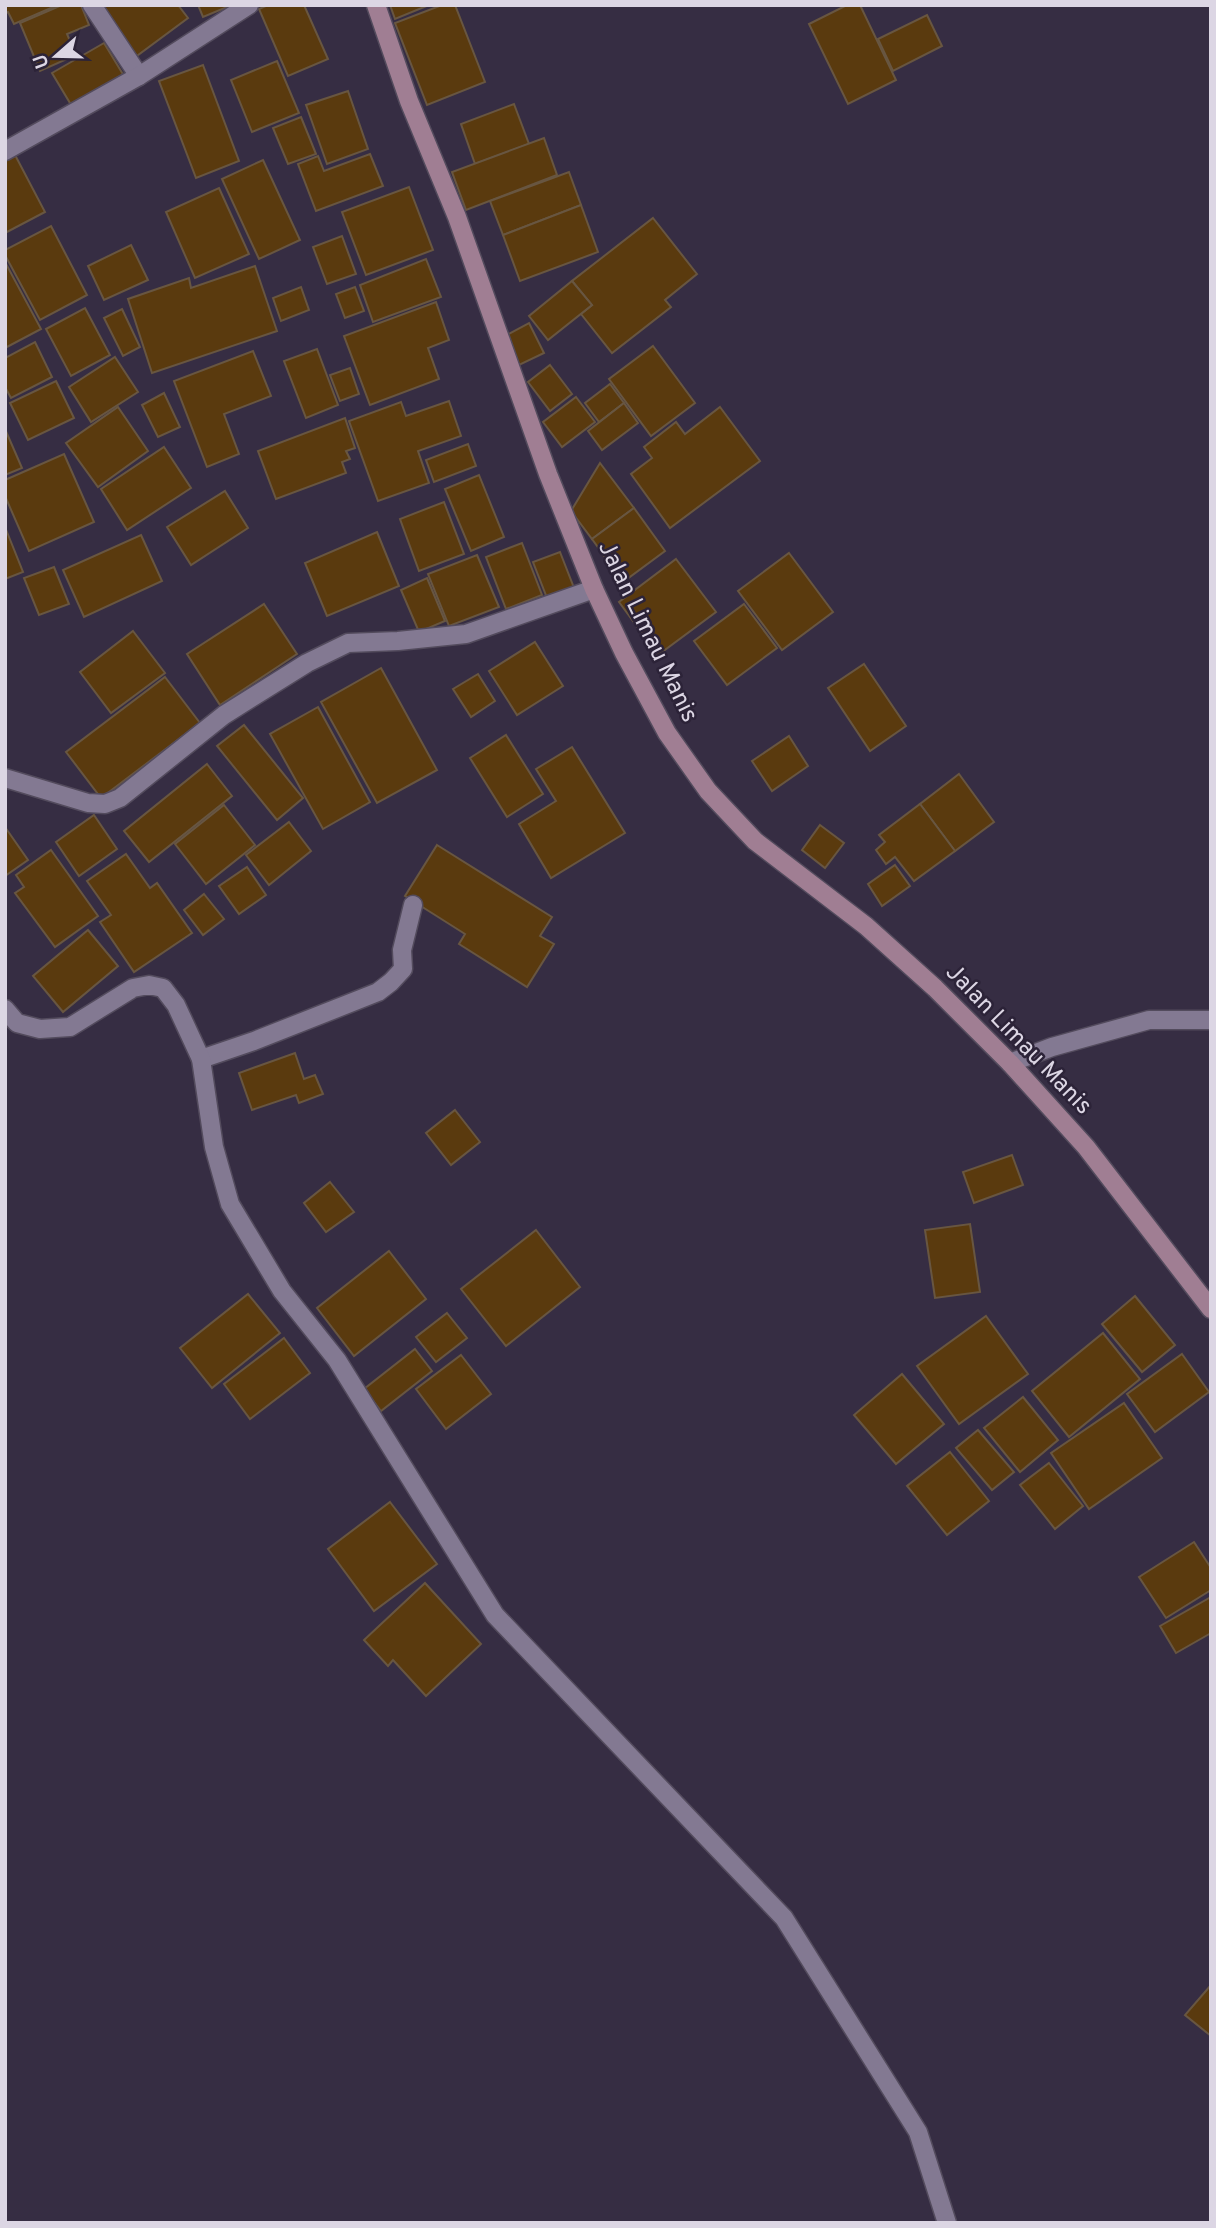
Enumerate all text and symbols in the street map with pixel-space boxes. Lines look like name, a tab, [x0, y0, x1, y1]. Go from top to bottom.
north arrow	[21, 21, 91, 91]
text: U	[28, 51, 55, 72]
street label: Jalan Limau Manis	[590, 536, 704, 728]
street label: Jalan Limau Manis	[938, 958, 1098, 1122]

